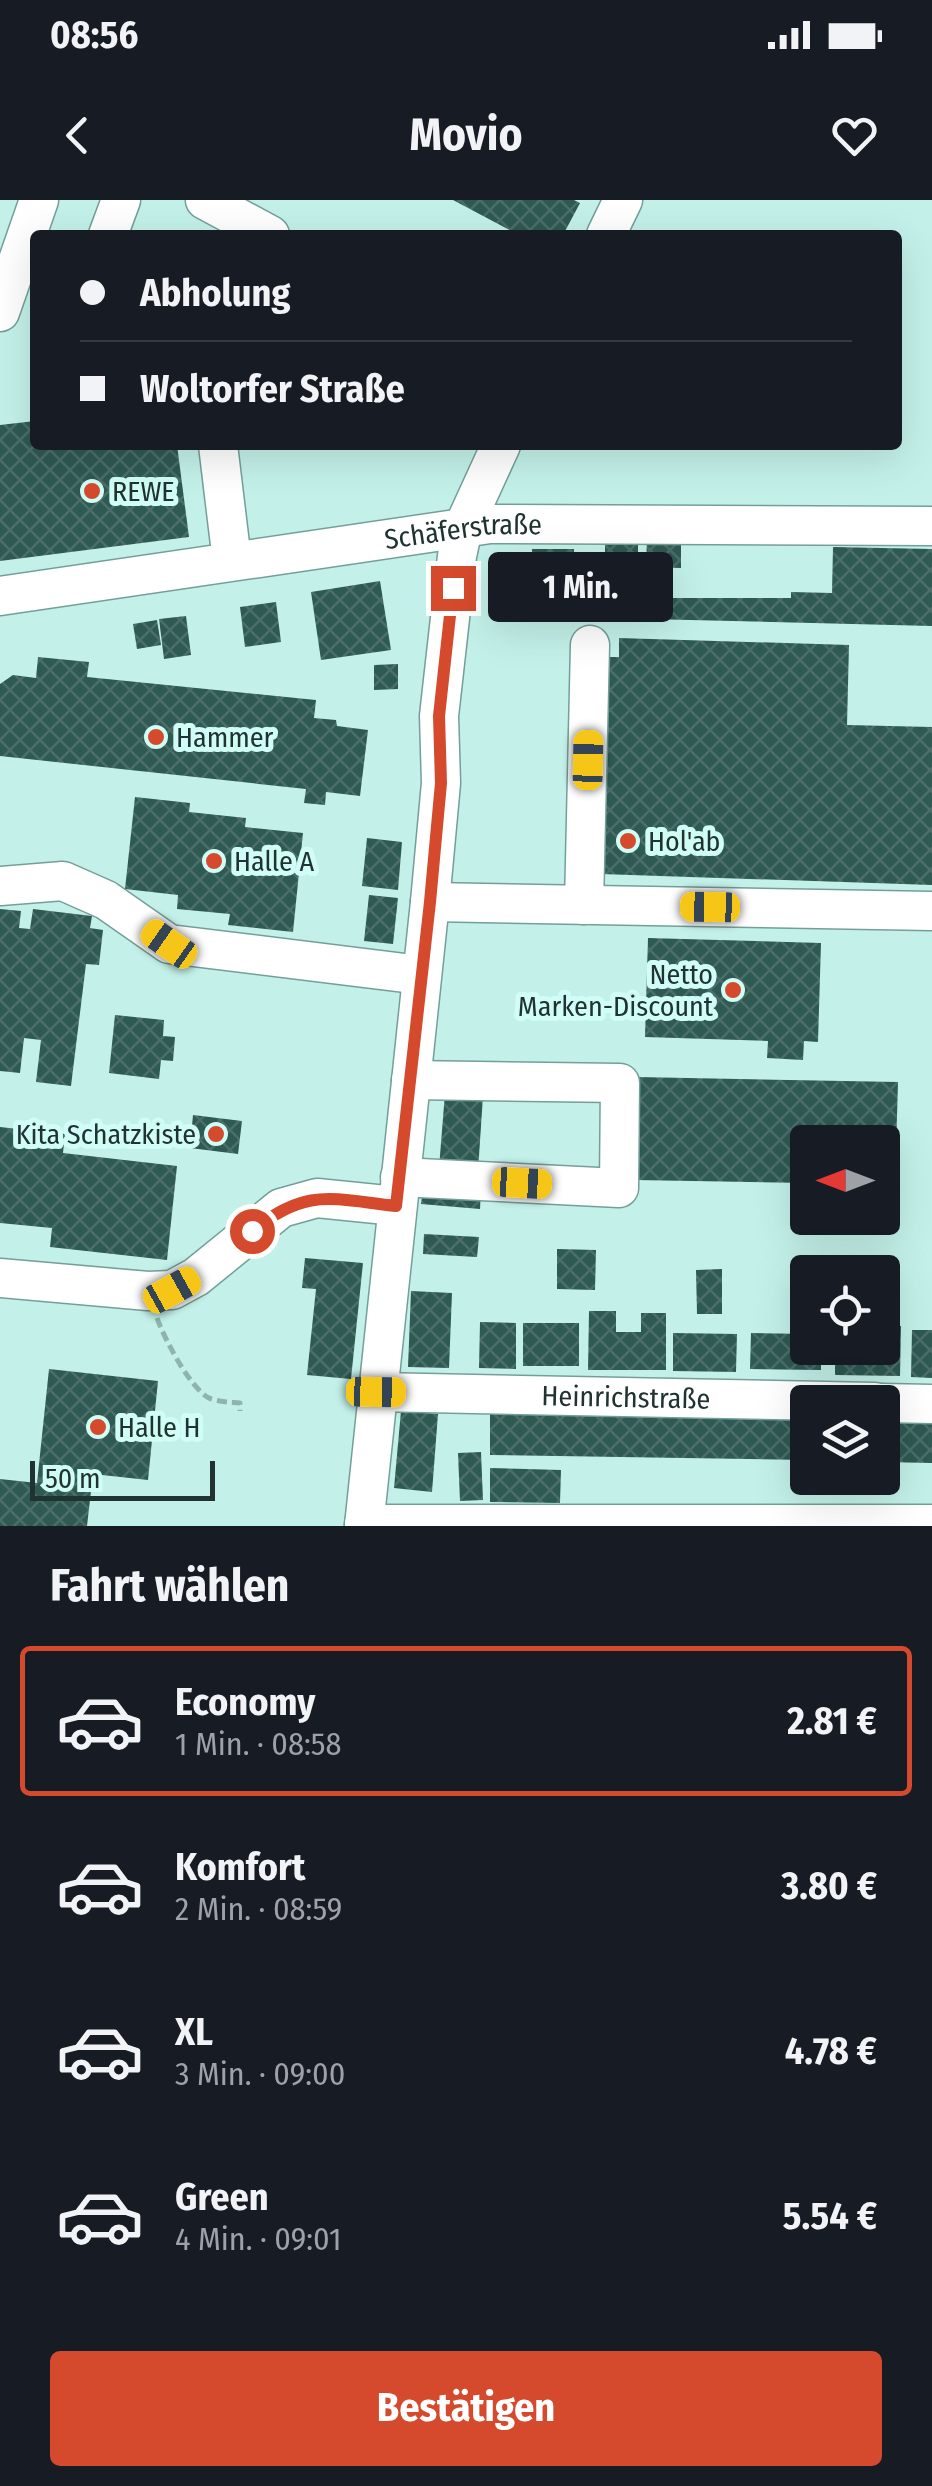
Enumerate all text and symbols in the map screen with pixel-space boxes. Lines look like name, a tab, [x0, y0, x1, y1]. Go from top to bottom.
text: 08:56	[50, 12, 138, 58]
icon: back	[50, 108, 105, 163]
text: Movio	[410, 108, 522, 162]
icon: heart	[827, 108, 882, 163]
text: Abholung	[140, 270, 290, 316]
text: Woltorfer Straße	[140, 366, 405, 412]
place label: REWE	[112, 475, 175, 508]
marker: REWE	[81, 480, 103, 502]
street label: Schäferstraße	[382, 507, 542, 556]
callout: 1 Min.	[488, 553, 673, 623]
route end	[431, 566, 476, 611]
text: 1 Min.	[543, 568, 618, 606]
place label: Hammer	[176, 721, 274, 754]
marker: Hammer	[145, 726, 167, 748]
car	[572, 730, 604, 790]
place label: Hol'ab	[648, 825, 721, 858]
marker: Hol'ab	[617, 830, 639, 852]
place label: Halle A	[234, 845, 314, 878]
marker: Halle A	[203, 850, 225, 872]
car	[680, 891, 740, 923]
car	[136, 915, 202, 973]
place label: Netto Marken-Discount	[518, 958, 714, 1023]
marker: Netto Marken-Discount	[722, 979, 744, 1001]
place label: Kita Schatzkiste	[16, 1118, 196, 1151]
marker: Kita Schatzkiste	[205, 1123, 227, 1145]
north arrow	[790, 1125, 900, 1235]
map controls	[790, 1125, 900, 1495]
car	[491, 1166, 553, 1200]
route start	[230, 1209, 275, 1254]
button: locate	[790, 1255, 900, 1365]
car	[138, 1262, 206, 1318]
car	[346, 1376, 406, 1408]
street label: Heinrichstraße	[541, 1379, 711, 1415]
button: layers	[790, 1385, 900, 1495]
place label: Halle H	[118, 1411, 200, 1444]
marker: Halle H	[87, 1416, 109, 1438]
scale bar	[30, 1456, 215, 1500]
text: 50 m	[45, 1462, 101, 1495]
text: Fahrt wählen	[50, 1559, 289, 1613]
icon: car	[55, 1676, 145, 1766]
text: Economy	[175, 1679, 315, 1725]
text: 2.81 €	[787, 1698, 877, 1744]
text: 1 Min. · 08:58	[175, 1725, 342, 1763]
icon: car	[55, 1841, 145, 1931]
text: Komfort	[175, 1844, 305, 1890]
text: 3.80 €	[781, 1863, 877, 1909]
text: 2 Min. · 08:59	[175, 1890, 342, 1928]
icon: car	[55, 2006, 145, 2096]
text: XL	[175, 2009, 213, 2055]
text: 4.78 €	[785, 2028, 877, 2074]
text: 3 Min. · 09:00	[175, 2055, 345, 2093]
icon: car	[55, 2171, 145, 2261]
text: Green	[175, 2174, 269, 2220]
text: 5.54 €	[783, 2193, 877, 2239]
text: 4 Min. · 09:01	[175, 2220, 341, 2258]
button: Bestätigen	[50, 2351, 882, 2466]

